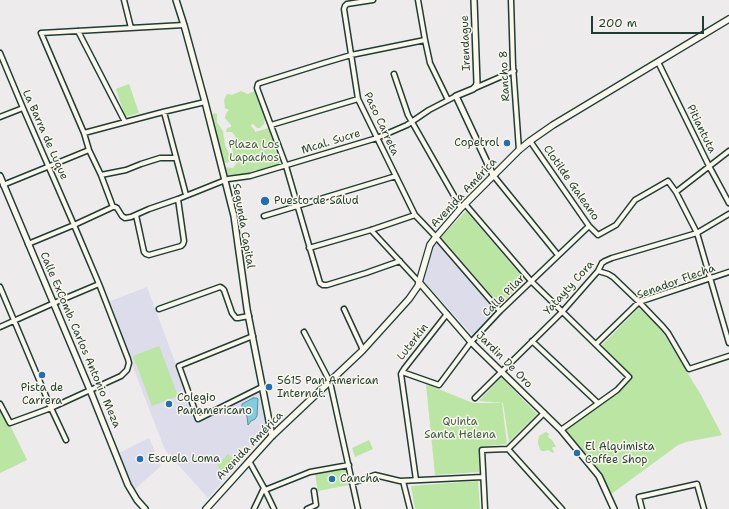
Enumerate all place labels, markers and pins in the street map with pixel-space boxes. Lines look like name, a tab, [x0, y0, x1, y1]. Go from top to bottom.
place label: Copetrol	[454, 136, 499, 150]
marker: Copetrol	[502, 138, 512, 148]
place label: Puesto de Salud	[274, 194, 359, 208]
marker: Puesto de Salud	[259, 195, 271, 207]
marker: Pista de Carrera	[37, 370, 47, 380]
place label: 5615 Pan American Internat.	[277, 374, 379, 400]
place label: Pista de Carrera	[21, 381, 63, 407]
marker: 5615 Pan American Internat.	[264, 382, 274, 392]
place label: Colegio Panamericano	[177, 391, 252, 417]
marker: Colegio Panamericano	[164, 399, 174, 409]
place label: El Alquimista Coffee Shop	[585, 440, 655, 466]
marker: El Alquimista Coffee Shop	[572, 448, 582, 458]
place label: Escuela Loma	[148, 452, 220, 466]
marker: Escuela Loma	[135, 454, 145, 464]
place label: Cancha	[340, 472, 379, 486]
marker: Cancha	[327, 474, 337, 484]

